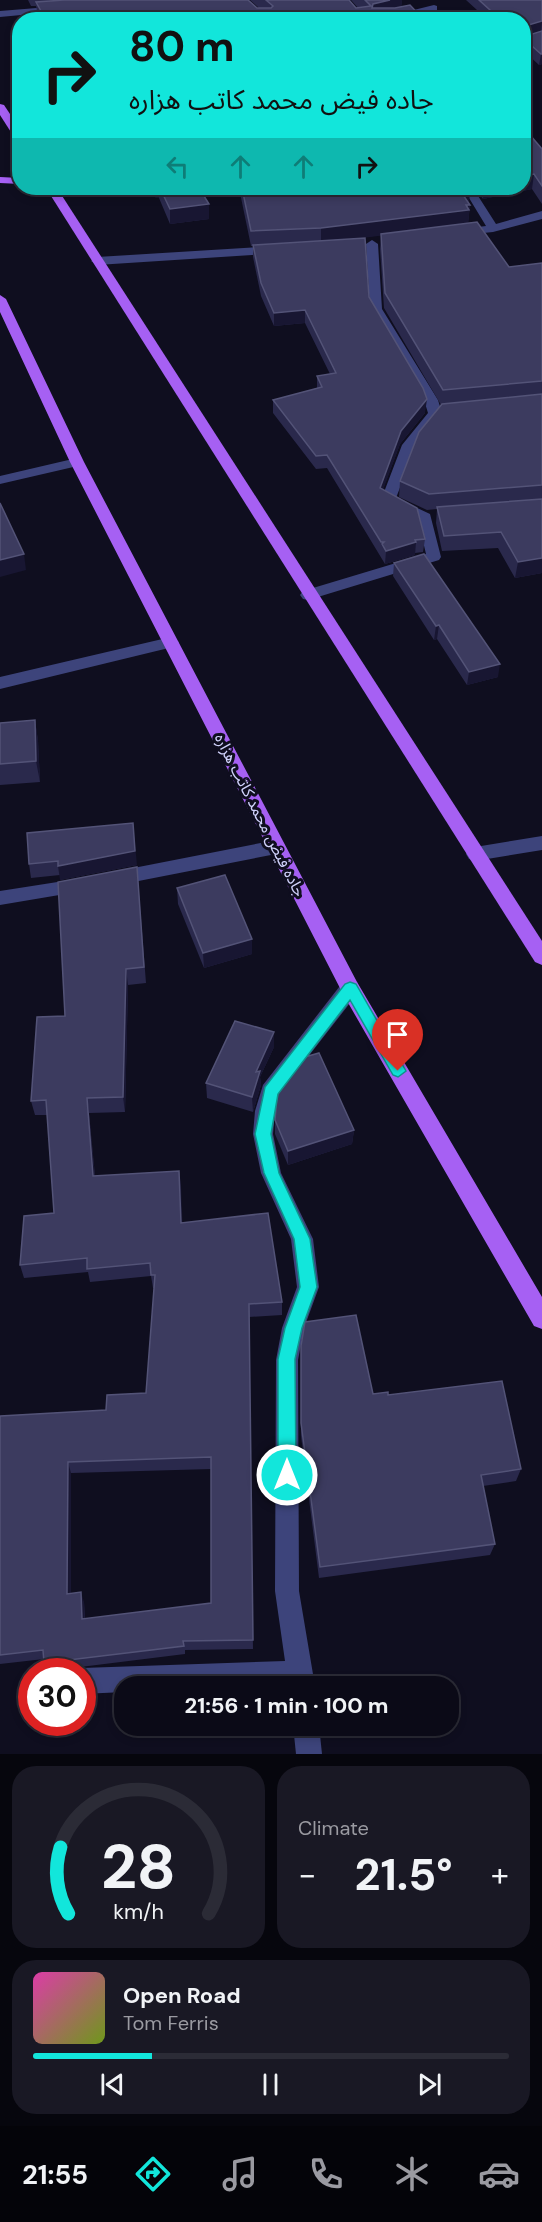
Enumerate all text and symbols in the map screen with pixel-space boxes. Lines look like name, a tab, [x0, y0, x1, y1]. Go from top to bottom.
text: 80 m	[129, 19, 235, 74]
icon: right	[30, 36, 108, 114]
text: جاده فیض محمد کاتب هزاره	[129, 82, 434, 117]
icon: left	[161, 150, 194, 183]
icon: ahead	[224, 150, 257, 183]
icon: ahead	[287, 150, 320, 183]
icon: right	[350, 150, 383, 183]
street label: جاده فیض محمد کاتب هزاره	[210, 730, 310, 900]
pin	[372, 1009, 423, 1071]
icon: arrive	[381, 1018, 414, 1051]
position arrow	[255, 1443, 319, 1507]
speed limit sign: 30	[18, 1658, 96, 1736]
text: 21:56 · 1 min · 100 m	[184, 1691, 389, 1720]
text: Climate	[298, 1815, 369, 1841]
text: 28	[101, 1826, 176, 1907]
text: 21.5°	[354, 1845, 453, 1904]
text: −	[298, 1853, 316, 1896]
text: +	[491, 1853, 509, 1896]
text: km/h	[113, 1898, 164, 1926]
text: Open Road	[123, 1981, 241, 2010]
text: Tom Ferris	[123, 2010, 219, 2036]
icon: previous	[96, 2068, 129, 2101]
icon: pause	[254, 2068, 287, 2101]
icon: next	[413, 2068, 446, 2101]
icon: directions	[132, 2153, 174, 2195]
icon: music	[219, 2153, 261, 2195]
icon: phone	[305, 2153, 347, 2195]
icon: climate	[391, 2153, 433, 2195]
icon: car	[478, 2153, 520, 2195]
text: 21:55	[22, 2157, 88, 2192]

